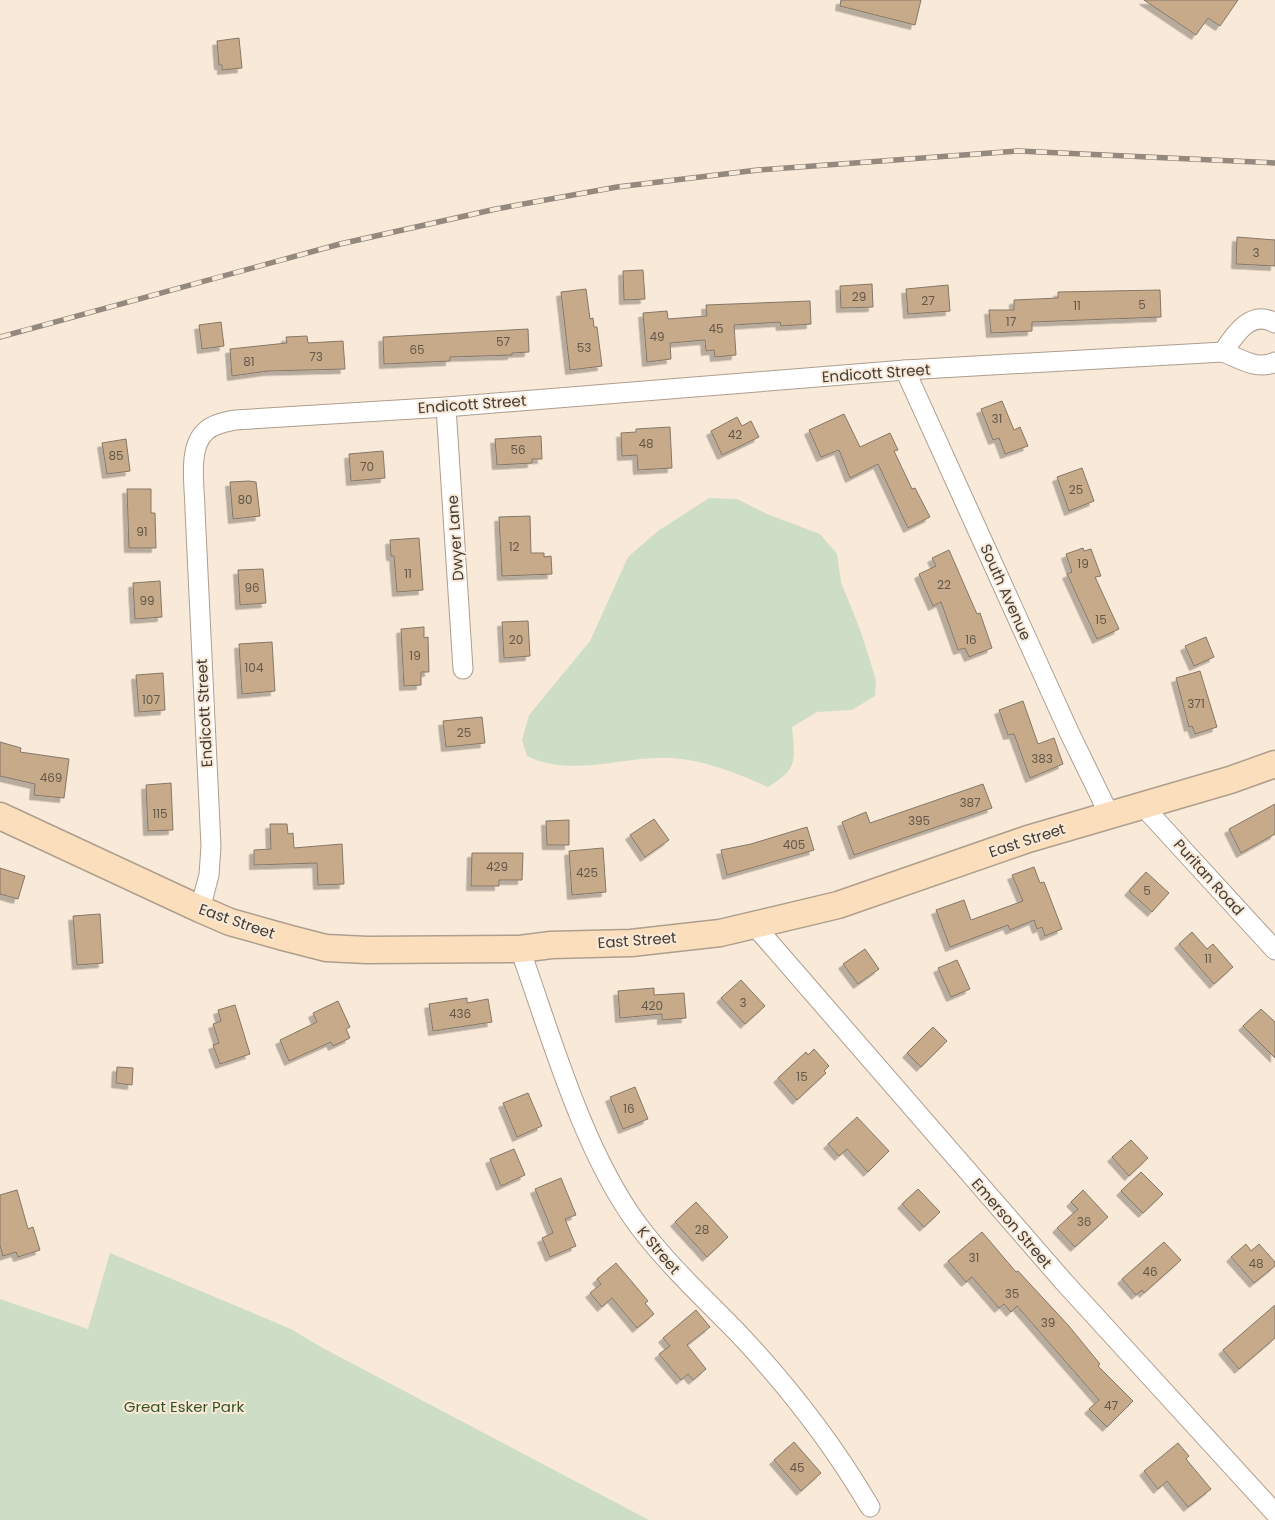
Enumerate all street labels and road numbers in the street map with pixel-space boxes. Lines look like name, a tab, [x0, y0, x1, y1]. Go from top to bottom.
street label: Endicott Street	[821, 359, 931, 387]
street label: Endicott Street	[417, 390, 527, 418]
street label: Dwyer Lane	[442, 494, 468, 582]
street label: South Avenue	[975, 540, 1037, 644]
street label: Endicott Street	[191, 658, 217, 768]
street label: East Street	[986, 818, 1068, 862]
street label: Puritan Road	[1169, 834, 1249, 920]
street label: East Street	[196, 898, 278, 944]
street label: East Street	[597, 927, 677, 953]
street label: Emerson Street	[967, 1173, 1057, 1273]
street label: K Street	[633, 1221, 685, 1279]

